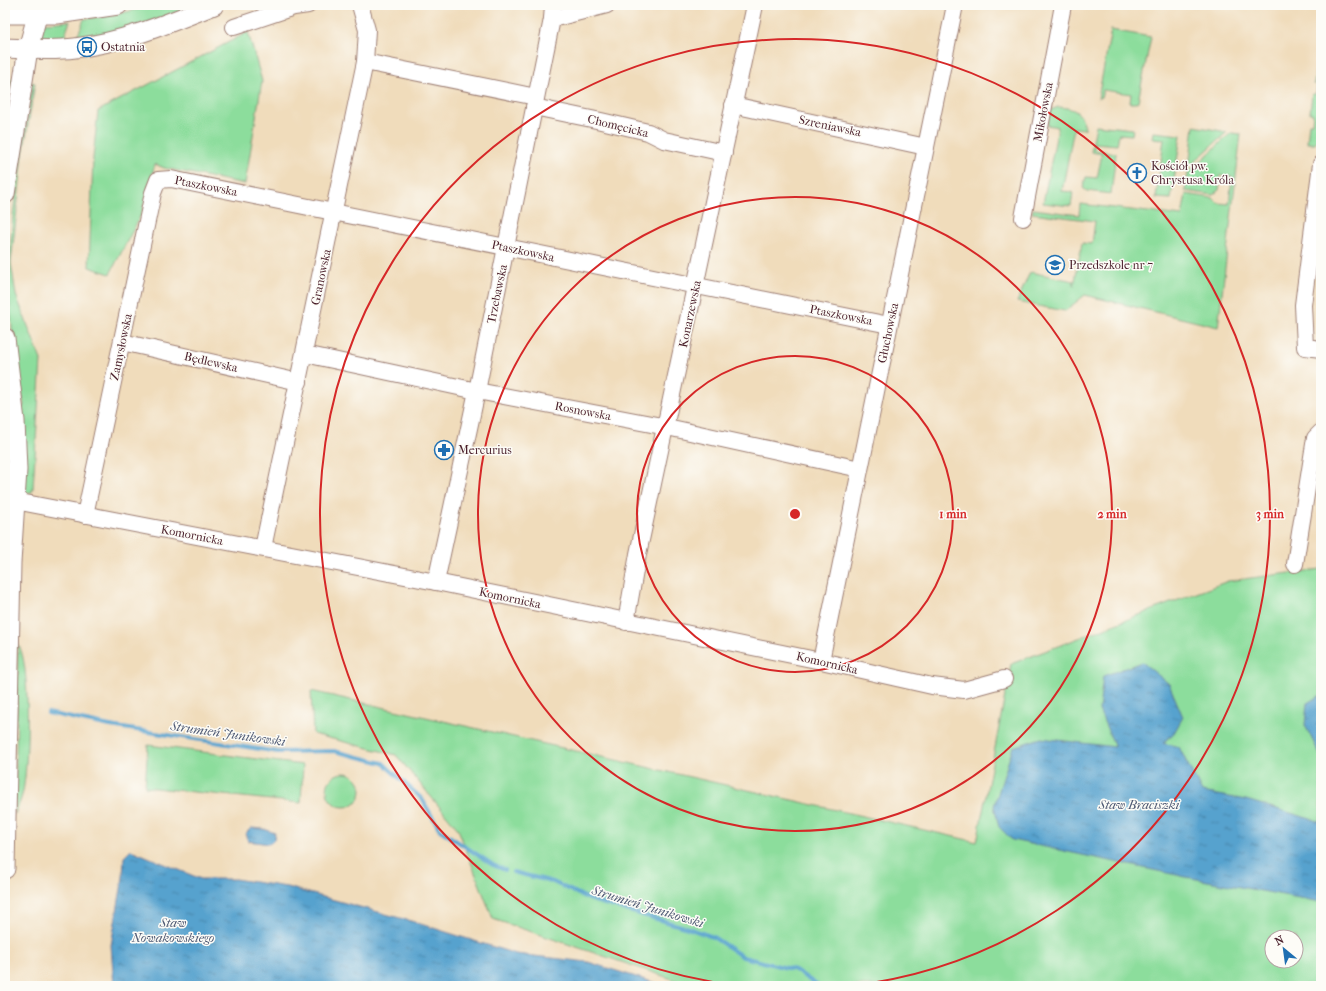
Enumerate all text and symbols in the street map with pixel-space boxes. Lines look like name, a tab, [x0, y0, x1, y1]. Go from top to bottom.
bus stop icon: Ostatnia	[76, 36, 98, 58]
place label: Ostatnia	[101, 40, 146, 54]
street label: Mikołowska	[1030, 80, 1056, 143]
street label: Chomęcicka	[586, 112, 650, 140]
street label: Szreniawska	[798, 113, 863, 140]
place label: Kościół pw. Chrystusa Króla	[1151, 159, 1234, 187]
church icon: Kościół pw. Chrystusa Króla	[1126, 162, 1148, 184]
street label: Ptaszkowska	[173, 173, 239, 199]
street label: Ptaszkowska	[490, 238, 556, 265]
street label: Granowska	[308, 247, 334, 306]
school or university icon: Przedszkole nr 7	[1044, 254, 1066, 276]
place label: Przedszkole nr 7	[1069, 258, 1153, 272]
street label: Trzebawska	[484, 263, 510, 325]
street label: Konarzewska	[676, 279, 704, 349]
street label: Głuchowska	[875, 301, 901, 364]
street label: Ptaszkowska	[808, 302, 874, 328]
street label: Zamysłowska	[107, 312, 135, 382]
street label: Będlewska	[183, 349, 240, 375]
street label: Rosnowska	[554, 399, 613, 423]
pharmacy icon: Mercurius	[433, 439, 455, 461]
place label: Mercurius	[458, 443, 512, 457]
centre of rings	[788, 507, 802, 521]
text: 1 min	[939, 507, 968, 521]
text: 2 min	[1097, 507, 1128, 521]
text: 3 min	[1256, 507, 1285, 522]
street label: Komornicka	[160, 522, 225, 548]
street label: Komornicka	[478, 585, 543, 611]
street label: Komornicka	[795, 649, 860, 677]
water label: Strumień Junikowski	[168, 718, 288, 749]
water label: Staw Braciszki	[1098, 797, 1181, 812]
water label: Strumień Junikowski	[589, 882, 707, 931]
water label: Staw Nowakowskiego	[131, 915, 215, 945]
north arrow	[1264, 929, 1304, 969]
text: N	[1273, 933, 1287, 948]

